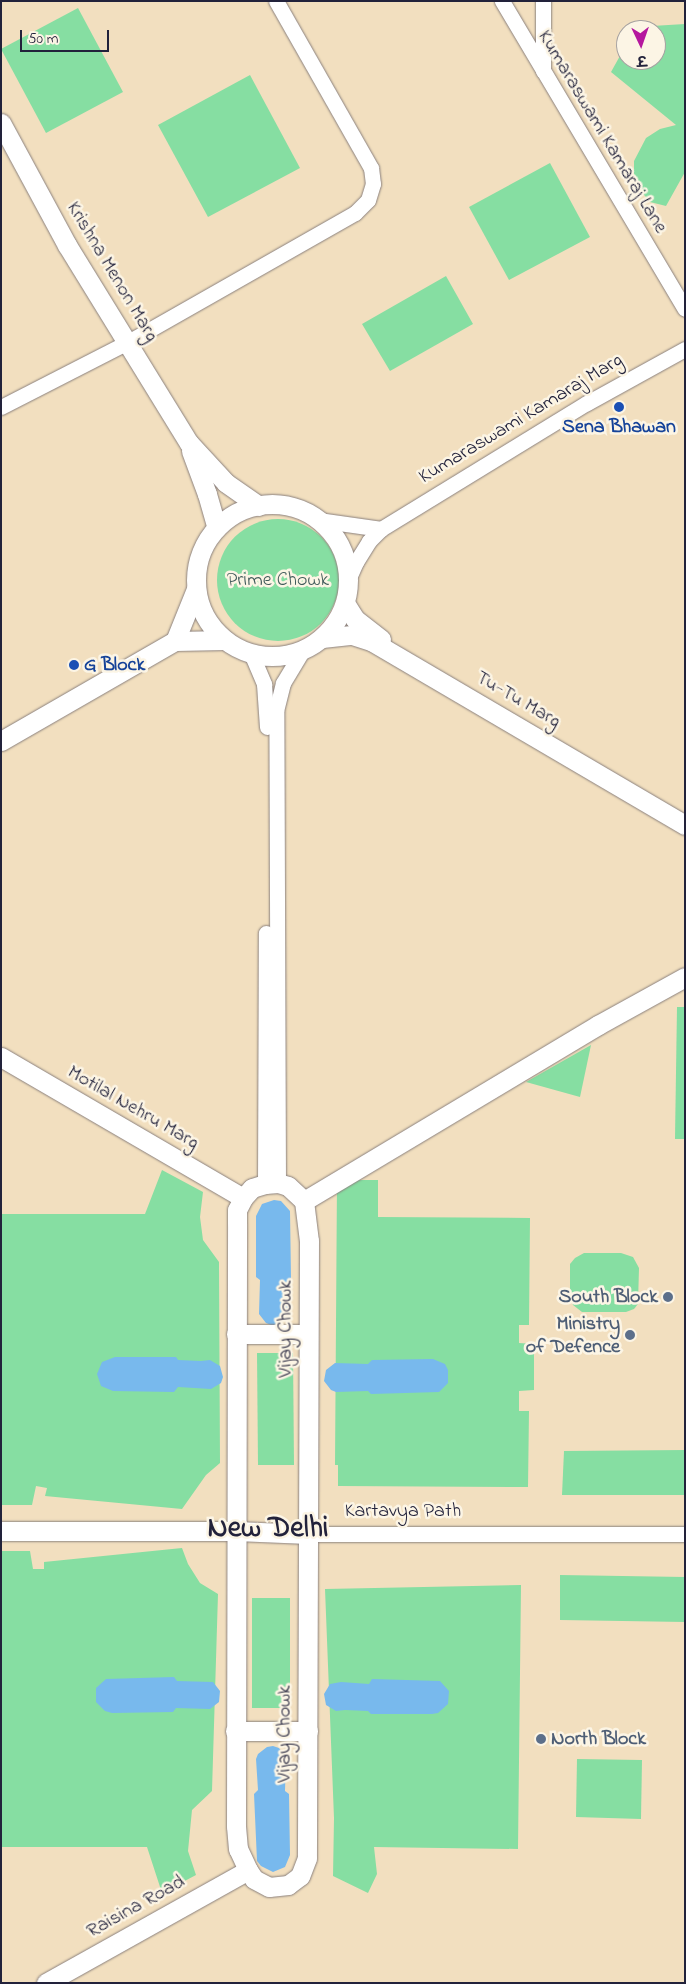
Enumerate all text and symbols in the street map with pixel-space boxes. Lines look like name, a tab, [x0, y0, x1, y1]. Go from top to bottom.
scale bar	[22, 20, 111, 52]
north arrow	[616, 20, 666, 70]
street label: Kumaraswami Kamaraj Lane	[532, 26, 672, 238]
text: 50 m	[28, 28, 58, 50]
text: उ	[637, 49, 647, 70]
street label: Krishna Menon Marg	[61, 198, 163, 346]
street label: Kumaraswami Kamaraj Marg	[415, 349, 627, 489]
marker: Sena Bhawan	[613, 401, 625, 413]
place label: Sena Bhawan	[562, 415, 676, 439]
park label: Prime Chowk	[227, 568, 329, 592]
place label: G Block	[84, 653, 145, 677]
marker: G Block	[68, 659, 80, 671]
street label: Tu-Tu Marg	[471, 666, 565, 734]
street label: Motilal Nehru Marg	[63, 1061, 203, 1155]
street label: Vijay Chowk	[274, 1280, 298, 1378]
place label: South Block	[559, 1285, 658, 1309]
marker: South Block	[662, 1291, 674, 1303]
place label: Ministry of Defence	[526, 1312, 620, 1359]
marker: Ministry of Defence	[624, 1329, 636, 1341]
street label: Kartavya Path	[345, 1499, 461, 1523]
district label: New Delhi	[207, 1511, 329, 1547]
street label: Vijay Chowk	[273, 1685, 297, 1783]
place label: North Block	[551, 1727, 646, 1751]
marker: North Block	[535, 1733, 547, 1745]
street label: Raisina Road	[83, 1870, 189, 1944]

